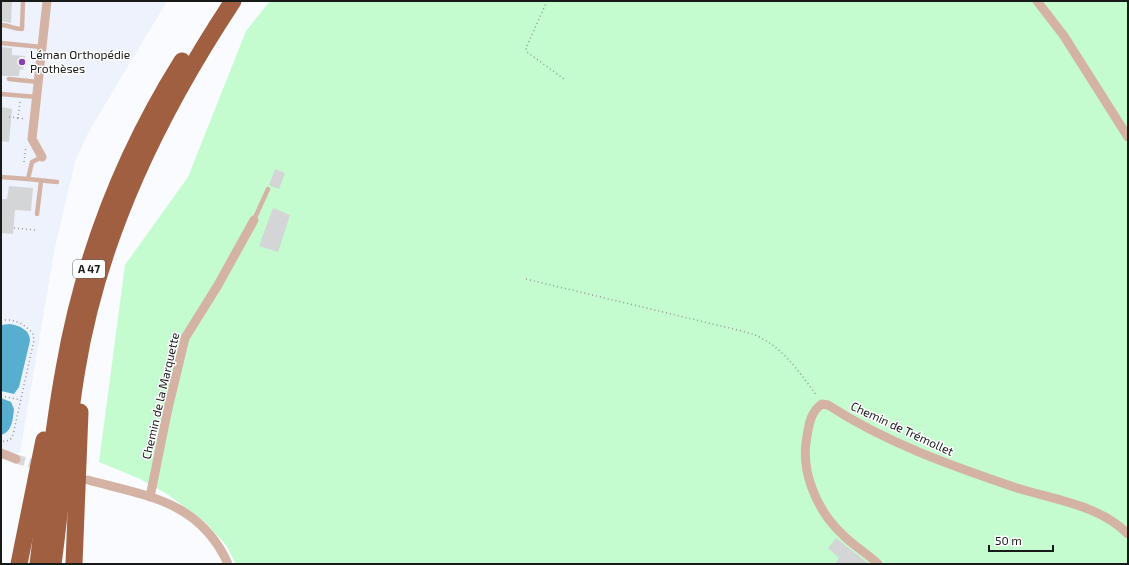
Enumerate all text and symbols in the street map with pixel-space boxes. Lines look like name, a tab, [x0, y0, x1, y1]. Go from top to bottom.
place label: Léman Orthopédie Prothèses	[30, 47, 130, 75]
marker: Léman Orthopédie Prothèses	[17, 57, 27, 67]
road number: A 47	[73, 260, 105, 278]
street label: Chemin de la Marquette	[139, 331, 181, 461]
street label: Chemin de Trémollet	[849, 398, 956, 458]
scale bar	[989, 527, 1053, 553]
text: 50 m	[995, 533, 1022, 547]

